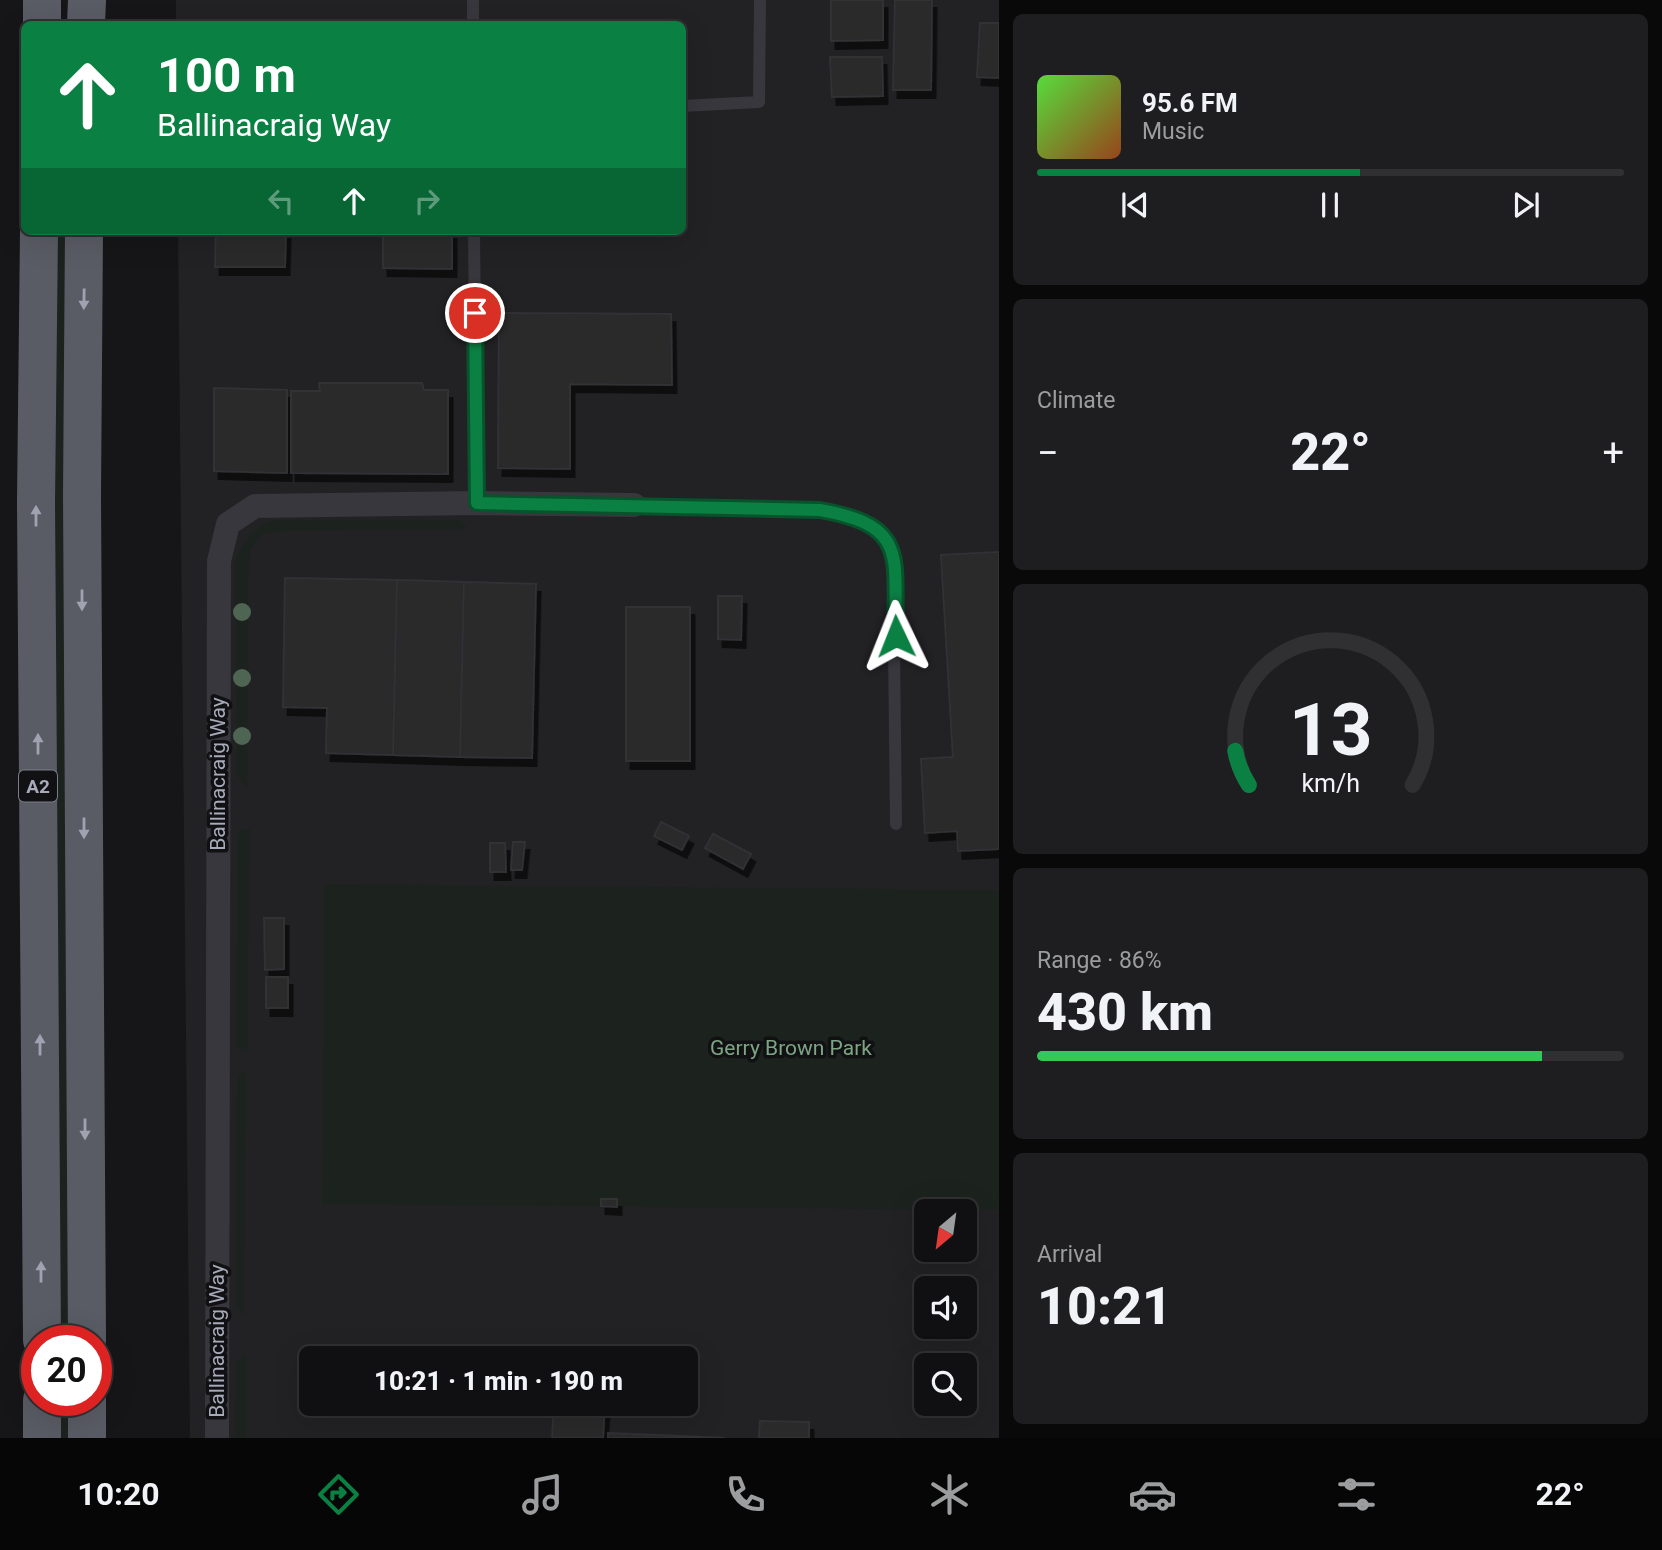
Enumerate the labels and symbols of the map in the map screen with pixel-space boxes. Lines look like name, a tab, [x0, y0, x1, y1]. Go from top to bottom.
pin	[445, 283, 505, 343]
one-way arrow	[78, 288, 90, 310]
one-way arrow	[30, 505, 42, 527]
one-way arrow	[76, 589, 88, 611]
position arrow	[859, 599, 933, 673]
street label: Ballinacraig Way	[206, 697, 230, 851]
one-way arrow	[32, 733, 44, 755]
road number: A2	[19, 771, 57, 802]
one-way arrow	[78, 817, 90, 839]
one-way arrow	[34, 1034, 46, 1056]
park label: Gerry Brown Park	[710, 1036, 872, 1060]
one-way arrow	[79, 1118, 91, 1140]
north arrow	[914, 1199, 976, 1262]
one-way arrow	[35, 1261, 47, 1283]
street label: Ballinacraig Way	[205, 1264, 229, 1418]
speed limit sign: 20	[21, 1325, 112, 1416]

